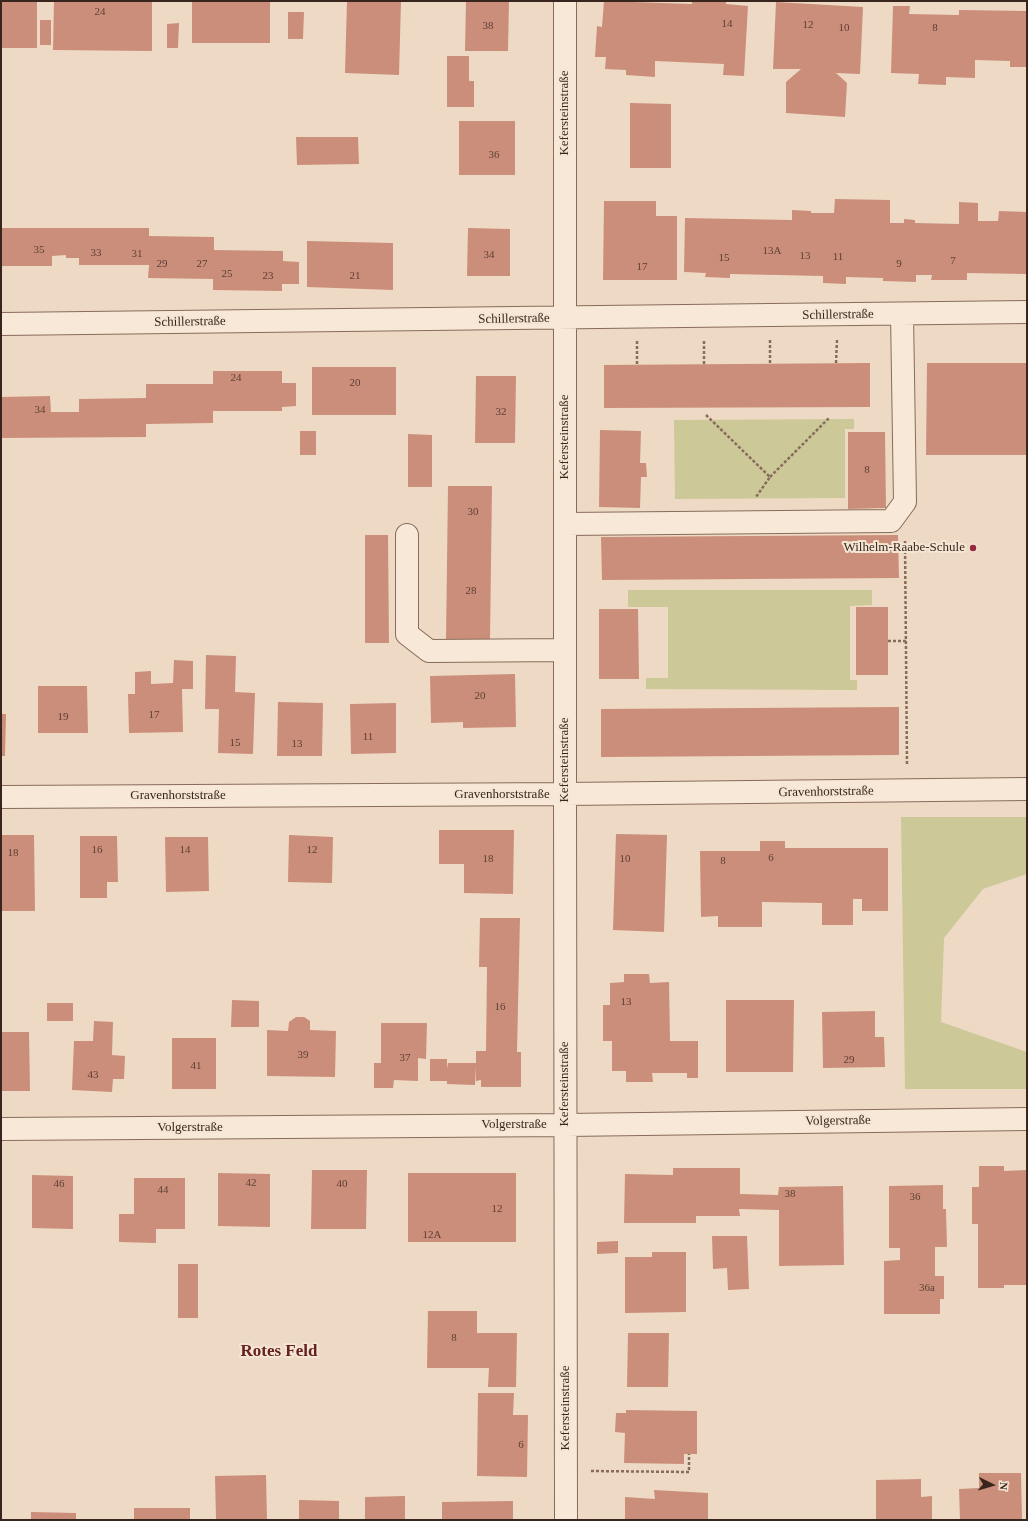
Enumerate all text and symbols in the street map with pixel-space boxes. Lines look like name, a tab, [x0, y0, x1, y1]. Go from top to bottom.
house number: 24	[94, 5, 106, 19]
house number: 14	[722, 17, 732, 31]
house number: 12	[802, 18, 814, 32]
house number: 38	[482, 19, 494, 33]
house number: 10	[838, 21, 850, 35]
house number: 8	[932, 21, 938, 35]
street label: Kefersteinstraße	[557, 70, 573, 156]
house number: 36	[488, 148, 500, 162]
house number: 35	[34, 243, 44, 257]
house number: 13A	[763, 244, 781, 258]
house number: 33	[90, 246, 102, 260]
house number: 31	[132, 247, 142, 261]
house number: 34	[484, 248, 494, 262]
house number: 13	[800, 249, 810, 263]
house number: 11	[833, 250, 843, 264]
house number: 15	[718, 251, 730, 265]
house number: 7	[950, 254, 956, 268]
house number: 29	[156, 257, 168, 271]
house number: 27	[196, 257, 208, 271]
house number: 9	[896, 257, 902, 271]
house number: 17	[636, 260, 648, 274]
house number: 25	[222, 267, 232, 281]
house number: 23	[262, 269, 274, 283]
house number: 21	[350, 269, 360, 283]
street label: Schillerstraße	[802, 307, 874, 323]
street label: Schillerstraße	[478, 311, 550, 327]
street label: Schillerstraße	[154, 314, 226, 330]
house number: 24	[230, 371, 242, 385]
house number: 20	[350, 376, 360, 390]
street label: Kefersteinstraße	[557, 394, 573, 480]
house number: 34	[34, 403, 46, 417]
house number: 32	[496, 405, 506, 419]
house number: 8	[864, 463, 870, 477]
house number: 30	[468, 505, 478, 519]
place label: Wilhelm-Raabe-Schule	[844, 540, 965, 556]
marker: Wilhelm-Raabe-Schule	[968, 543, 978, 553]
house number: 28	[466, 584, 476, 598]
house number: 20	[474, 689, 486, 703]
house number: 17	[148, 708, 160, 722]
house number: 19	[58, 710, 68, 724]
street label: Kefersteinstraße	[557, 717, 573, 803]
house number: 11	[363, 730, 373, 744]
house number: 15	[230, 736, 240, 750]
house number: 13	[292, 737, 302, 751]
street label: Gravenhorststraße	[778, 783, 874, 801]
street label: Gravenhorststraße	[454, 787, 550, 803]
street label: Gravenhorststraße	[130, 788, 226, 804]
house number: 16	[92, 843, 102, 857]
house number: 14	[180, 843, 190, 857]
house number: 12	[306, 843, 318, 857]
house number: 18	[8, 846, 18, 860]
house number: 6	[768, 851, 774, 865]
house number: 18	[482, 852, 494, 866]
house number: 10	[620, 852, 630, 866]
house number: 8	[720, 854, 726, 868]
house number: 13	[620, 995, 632, 1009]
house number: 16	[494, 1000, 506, 1014]
street label: Kefersteinstraße	[557, 1041, 573, 1127]
house number: 39	[298, 1048, 308, 1062]
house number: 37	[400, 1051, 410, 1065]
house number: 29	[844, 1053, 854, 1067]
house number: 41	[190, 1059, 202, 1073]
house number: 43	[88, 1068, 98, 1082]
street label: Volgerstraße	[805, 1113, 871, 1129]
street label: Volgerstraße	[481, 1117, 547, 1133]
street label: Volgerstraße	[157, 1120, 223, 1136]
house number: 42	[246, 1176, 256, 1190]
house number: 46	[54, 1177, 64, 1191]
house number: 40	[336, 1177, 348, 1191]
house number: 44	[158, 1183, 168, 1197]
house number: 38	[784, 1187, 796, 1201]
house number: 36	[910, 1190, 920, 1204]
house number: 12	[492, 1202, 502, 1216]
house number: 12A	[423, 1228, 441, 1242]
house number: 36a	[919, 1281, 935, 1295]
house number: 8	[451, 1331, 457, 1345]
district label: Rotes Feld	[241, 1342, 317, 1362]
street label: Kefersteinstraße	[558, 1365, 574, 1451]
house number: 6	[518, 1438, 524, 1452]
north arrow	[972, 1465, 1012, 1505]
text: N	[998, 1482, 1010, 1491]

